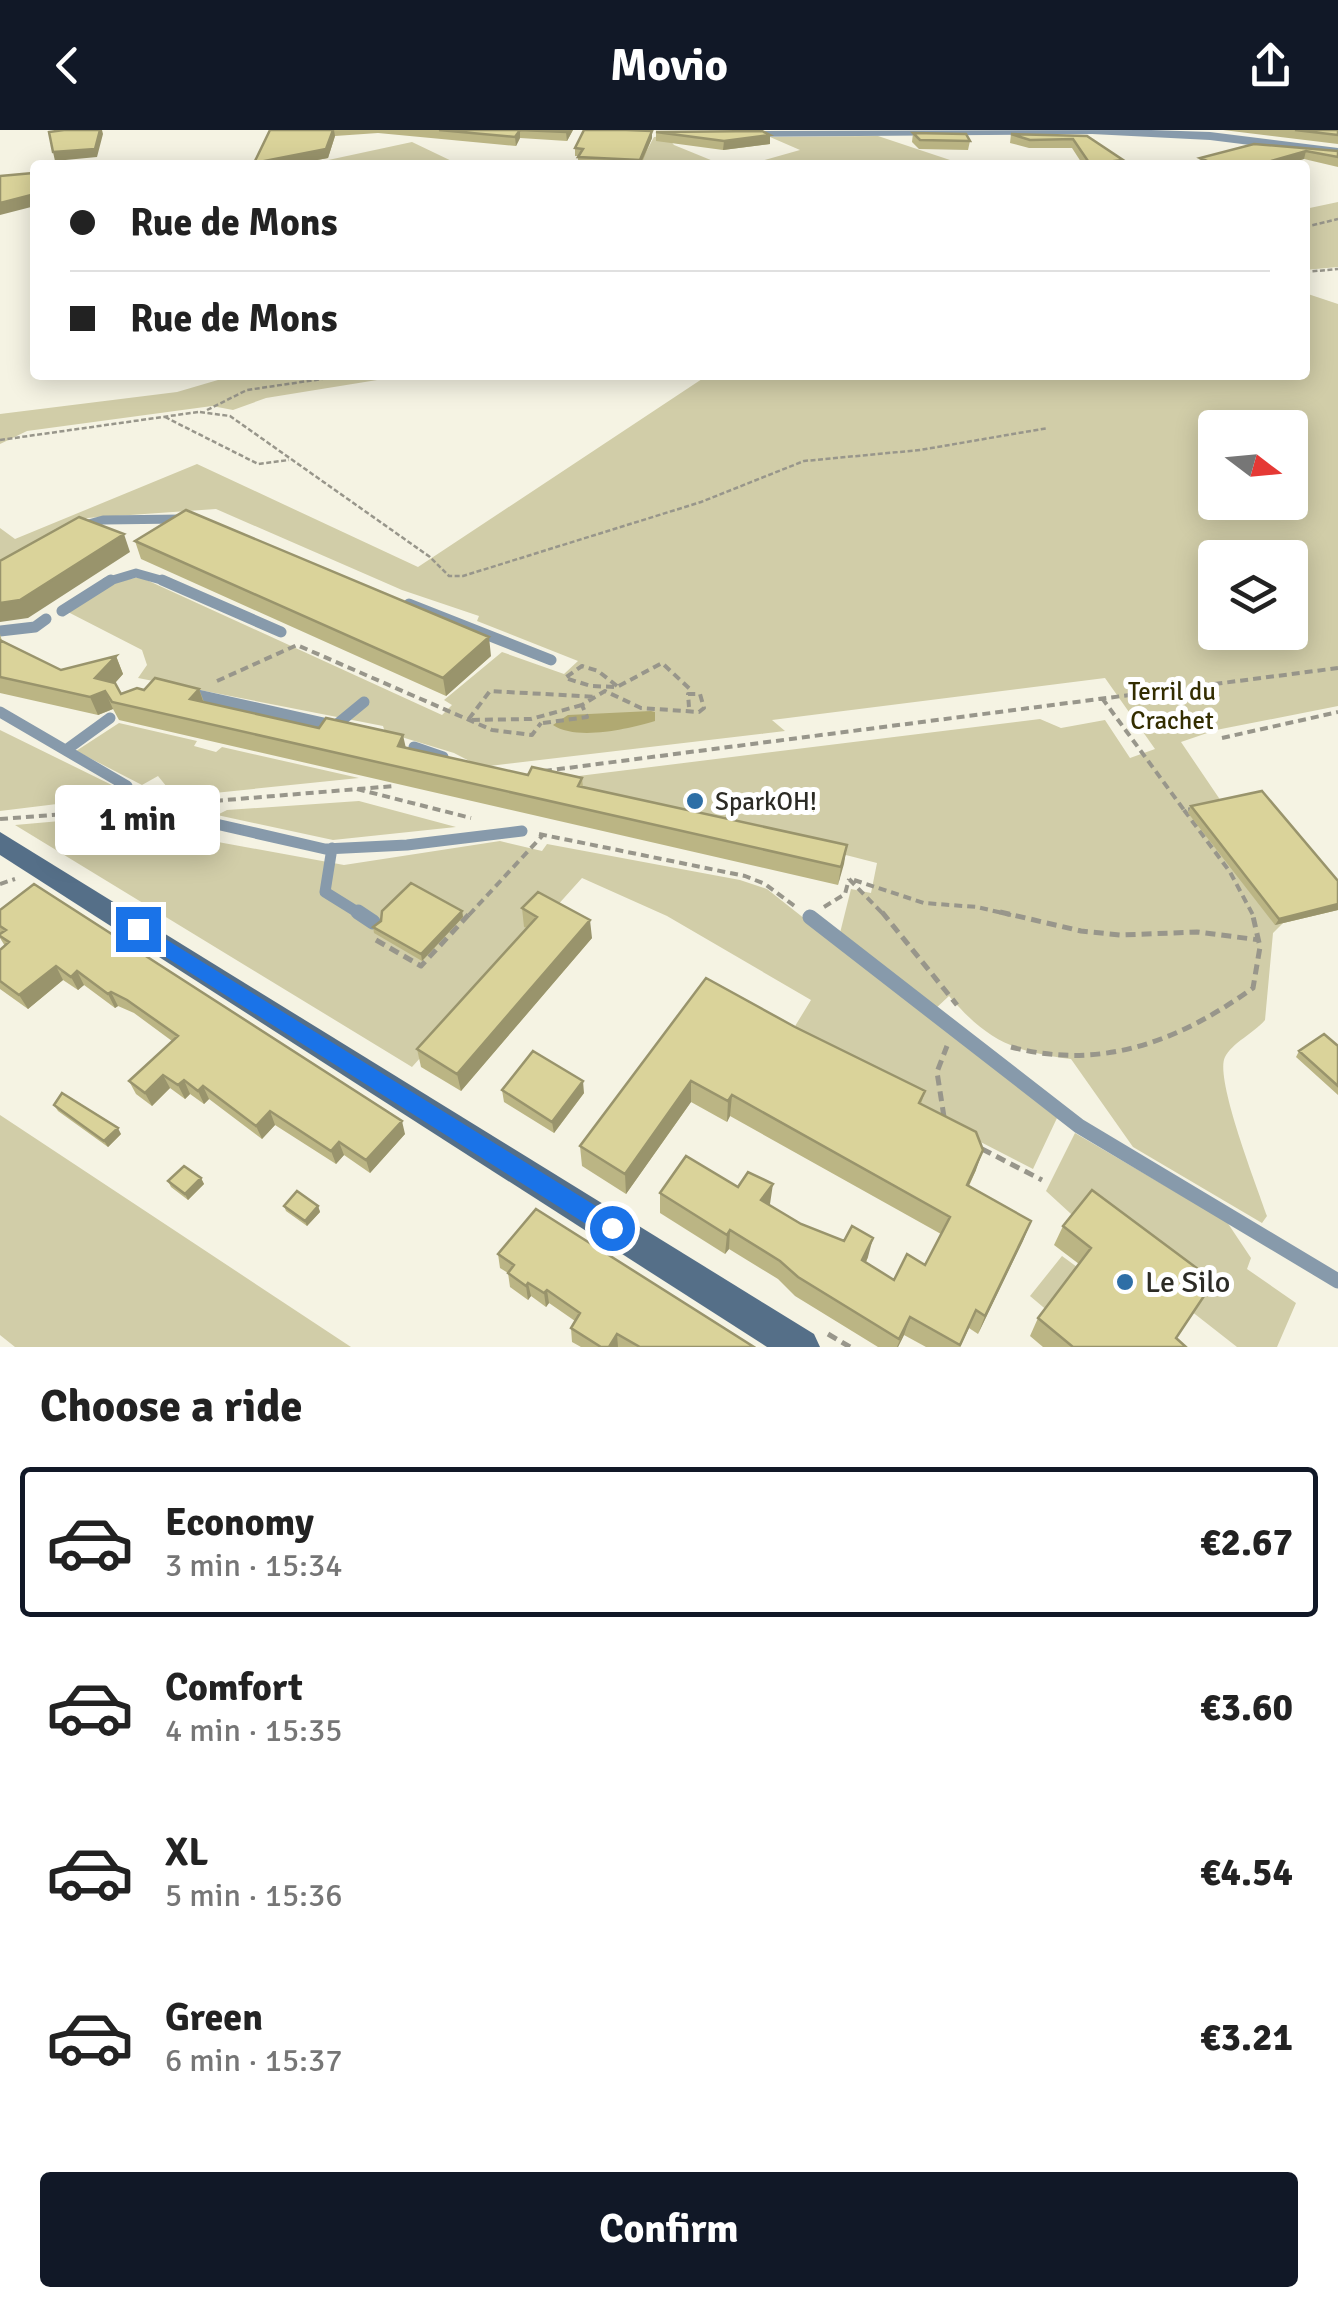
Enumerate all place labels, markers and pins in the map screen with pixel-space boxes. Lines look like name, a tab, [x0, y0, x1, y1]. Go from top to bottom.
place label: SparkOH!	[715, 786, 817, 817]
marker: SparkOH!	[684, 790, 706, 812]
place label: Le Silo	[1145, 1264, 1230, 1301]
marker: Le Silo	[1114, 1271, 1136, 1293]

